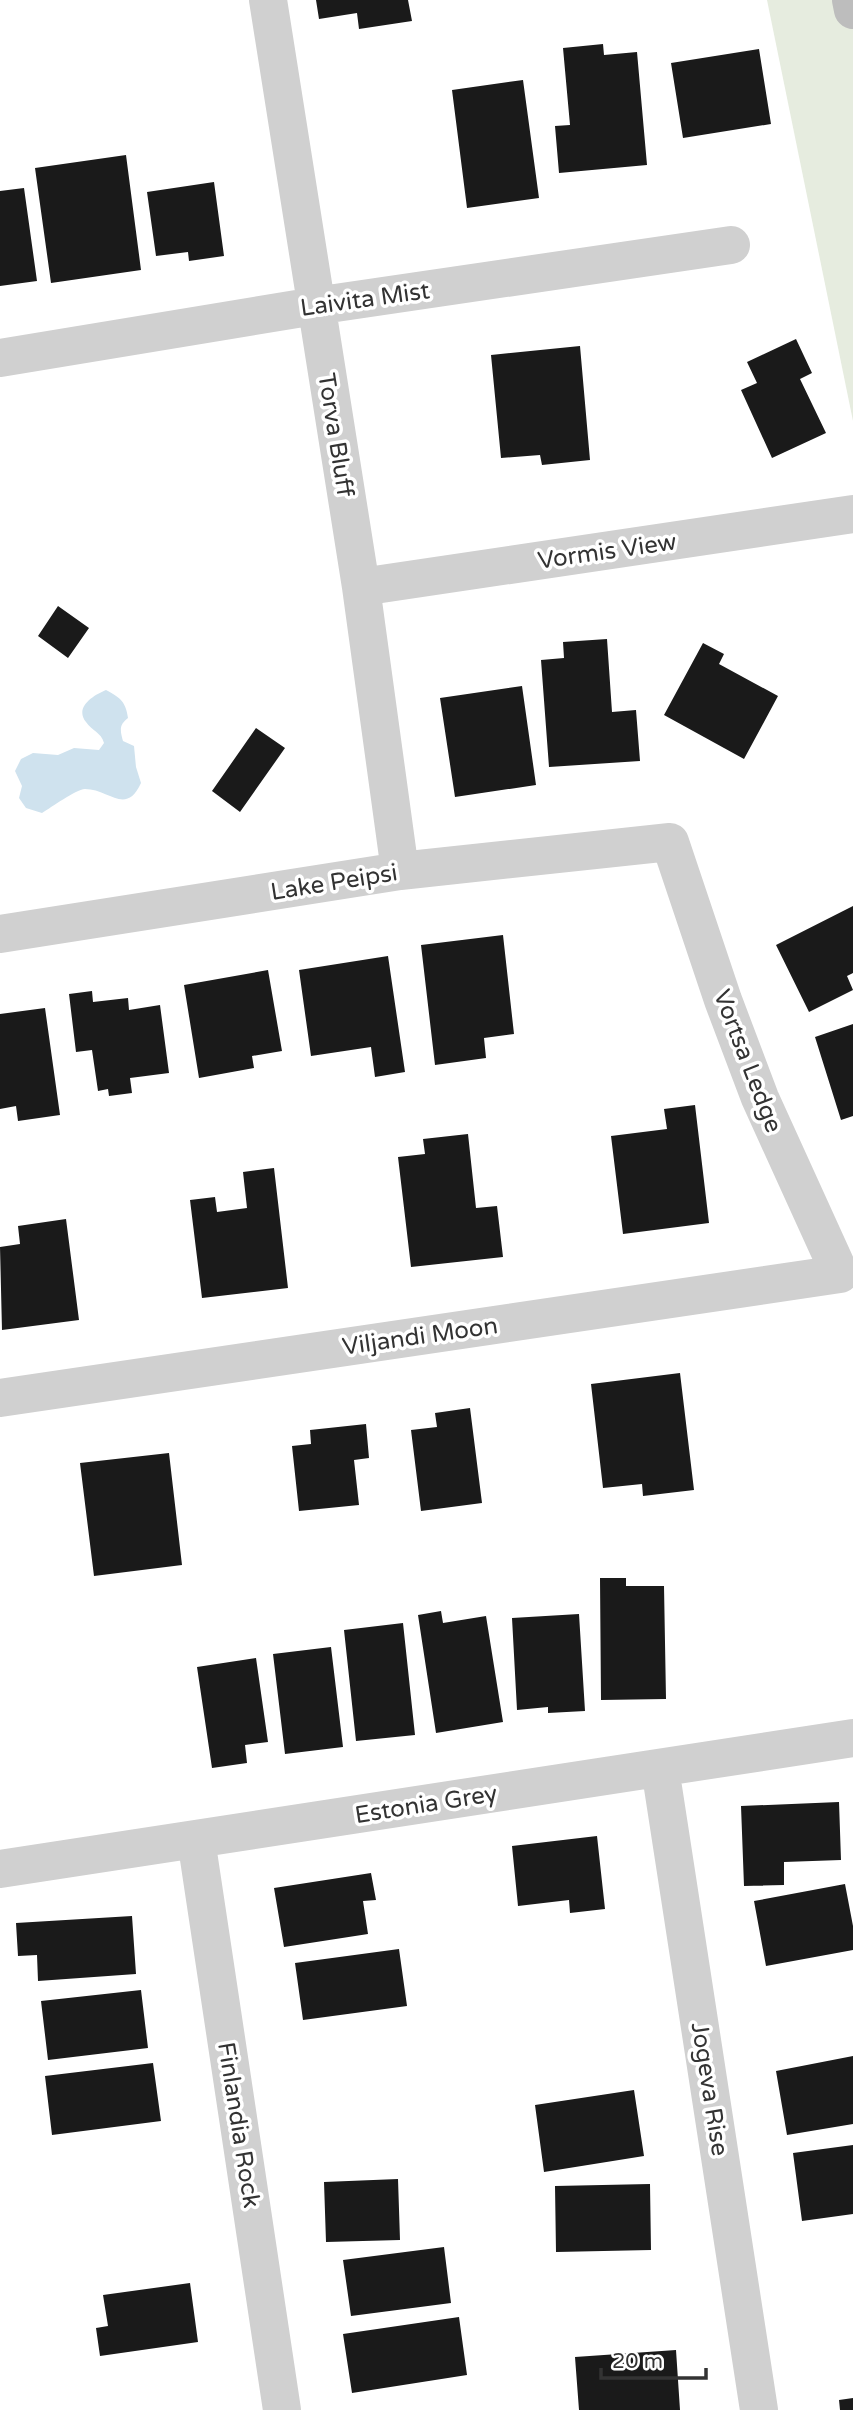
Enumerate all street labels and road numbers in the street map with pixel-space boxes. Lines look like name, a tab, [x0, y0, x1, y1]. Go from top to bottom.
street label: Laivita Mist	[298, 276, 432, 323]
street label: Torva Bluff	[311, 371, 360, 499]
street label: Vormis View	[536, 527, 678, 576]
street label: Lake Peipsi	[269, 858, 400, 907]
street label: Vortsa Ledge	[707, 986, 788, 1137]
street label: Viljandi Moon	[341, 1311, 500, 1362]
street label: Estonia Grey	[353, 1779, 499, 1830]
street label: Jogeva Rise	[685, 2020, 734, 2158]
street label: Finlandia Rock	[211, 2040, 266, 2210]

